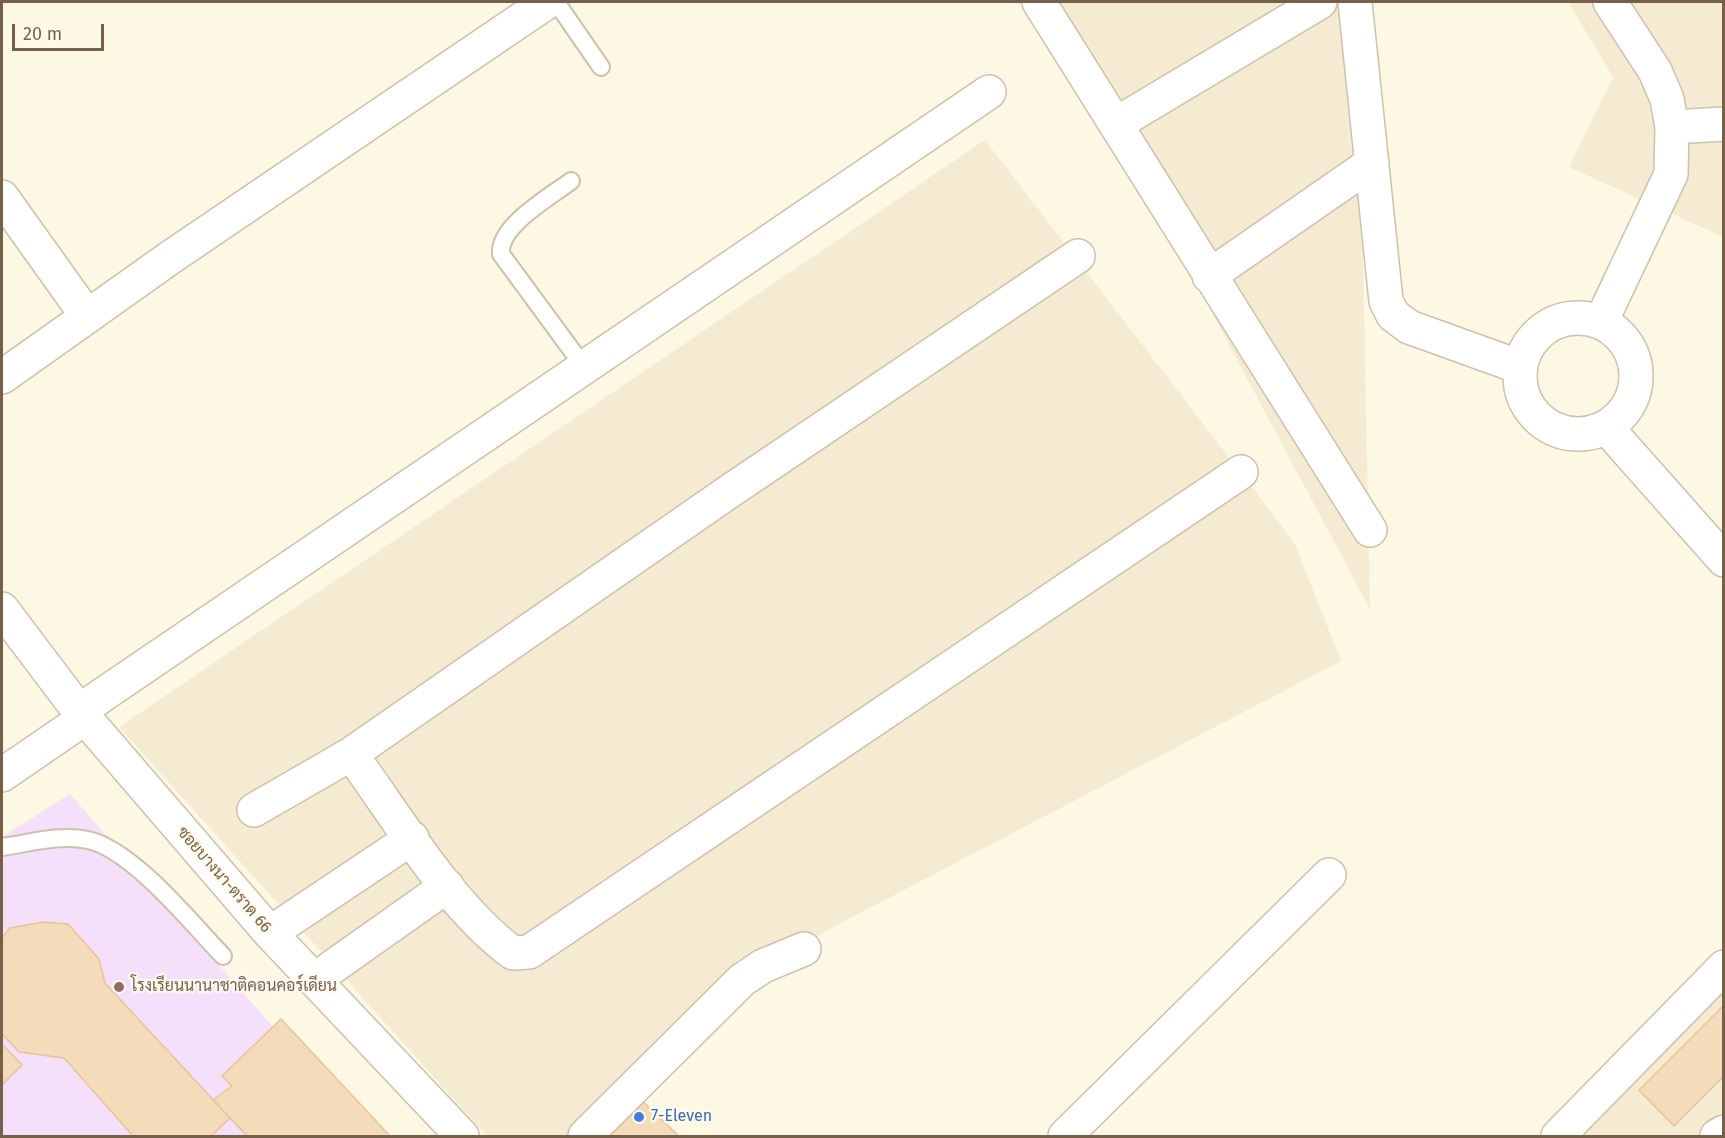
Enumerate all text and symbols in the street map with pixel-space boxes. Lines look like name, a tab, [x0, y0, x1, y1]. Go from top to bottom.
scale bar	[15, 12, 106, 50]
text: 20 m	[23, 23, 62, 45]
street label: ซอยบางนา-ตราด 66	[173, 823, 275, 937]
place label: โรงเรียนนานาชาติคอนคอร์เดียน	[131, 977, 337, 997]
marker: โรงเรียนนานาชาติคอนคอร์เดียน	[112, 980, 126, 994]
place label: 7-Eleven	[651, 1107, 712, 1127]
marker: 7-Eleven	[632, 1110, 646, 1124]

